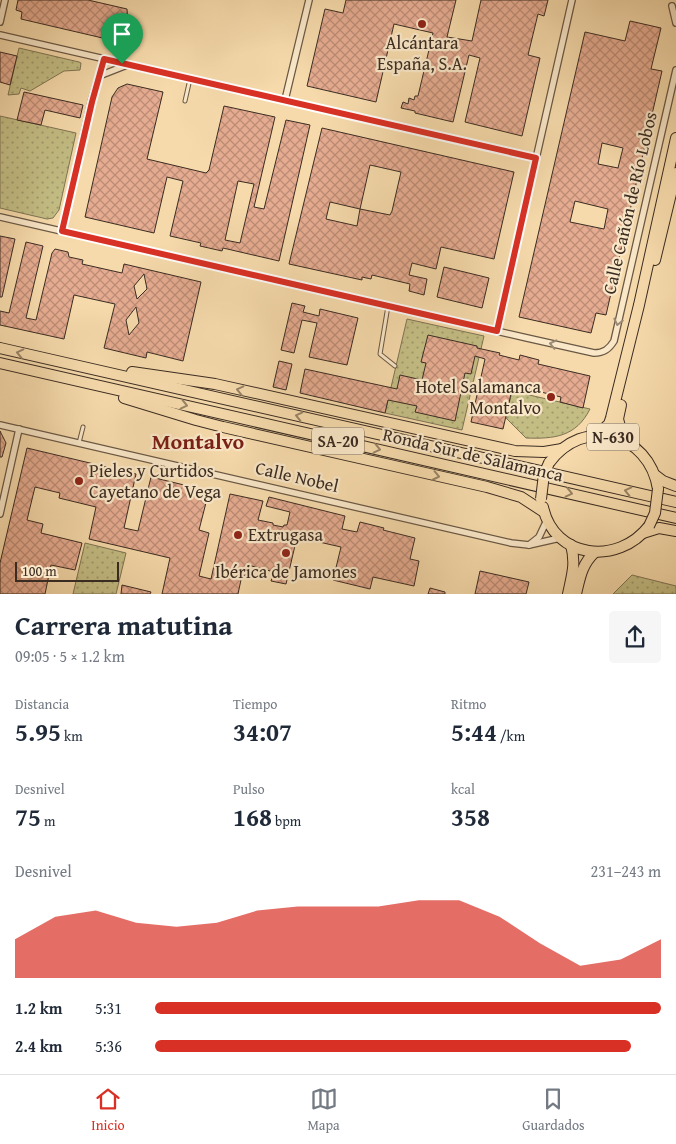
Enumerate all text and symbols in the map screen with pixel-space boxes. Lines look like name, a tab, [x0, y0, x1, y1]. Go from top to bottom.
pin	[101, 13, 143, 64]
marker: Alcántara España, S.A.	[416, 18, 428, 30]
icon: arrive	[108, 20, 136, 48]
place label: Alcántara España, S.A.	[377, 29, 467, 77]
street label: Calle Cañón de Río Lobos	[595, 109, 664, 297]
one-way arrow	[613, 318, 624, 327]
one-way arrow	[549, 339, 558, 350]
one-way arrow	[15, 348, 24, 359]
place label: Hotel Salamanca Montalvo	[415, 373, 541, 421]
one-way arrow	[236, 385, 245, 396]
marker: Hotel Salamanca Montalvo	[545, 391, 557, 403]
one-way arrow	[180, 399, 188, 410]
one-way arrow	[295, 411, 304, 422]
street label: Ronda Sur de Salamanca	[380, 421, 566, 489]
road number: N-630	[587, 424, 639, 451]
district label: Montalvo	[152, 425, 245, 457]
road number: SA-20	[312, 428, 364, 454]
one-way arrow	[372, 443, 381, 454]
street label: Calle Nobel	[253, 454, 341, 499]
place label: Pieles y Curtidos Cayetano de Vega	[89, 457, 222, 505]
one-way arrow	[432, 470, 441, 481]
marker: Pieles y Curtidos Cayetano de Vega	[73, 475, 85, 487]
one-way arrow	[624, 486, 633, 497]
one-way arrow	[565, 487, 574, 498]
place label: Extrugasa	[248, 521, 323, 548]
marker: Extrugasa	[232, 529, 244, 541]
marker: Ibérica de Jamones	[280, 547, 292, 559]
place label: Ibérica de Jamones	[215, 558, 357, 585]
scale bar	[15, 559, 119, 582]
text: 100 m	[22, 561, 57, 581]
text: Carrera matutina	[15, 604, 233, 645]
button: share	[609, 611, 661, 663]
text: 09:05 · 5 × 1.2 km	[15, 644, 125, 668]
text: Distancia	[15, 694, 69, 714]
text: Tiempo	[233, 694, 277, 714]
text: Ritmo	[451, 694, 487, 714]
text: 5.95	[15, 714, 61, 750]
text: 34:07	[233, 714, 292, 750]
text: 5:44	[451, 714, 497, 750]
text: km	[61, 726, 83, 746]
text: /km	[497, 726, 525, 746]
text: Desnivel	[15, 779, 65, 799]
text: Pulso	[233, 779, 265, 799]
text: kcal	[451, 779, 475, 799]
text: 75	[15, 799, 41, 835]
text: 168	[233, 799, 272, 835]
text: 358	[451, 799, 490, 835]
text: m	[41, 811, 55, 831]
text: bpm	[272, 811, 301, 831]
text: Desnivel	[15, 859, 72, 883]
text: 231–243 m	[591, 859, 661, 883]
text: 1.2 km	[15, 996, 62, 1020]
text: 5:31	[95, 996, 122, 1020]
text: 2.4 km	[15, 1034, 62, 1058]
text: 5:36	[95, 1034, 122, 1058]
tab: Inicio	[91, 1085, 125, 1135]
tab: Mapa	[307, 1085, 340, 1135]
tab: Guardados	[522, 1085, 585, 1135]

